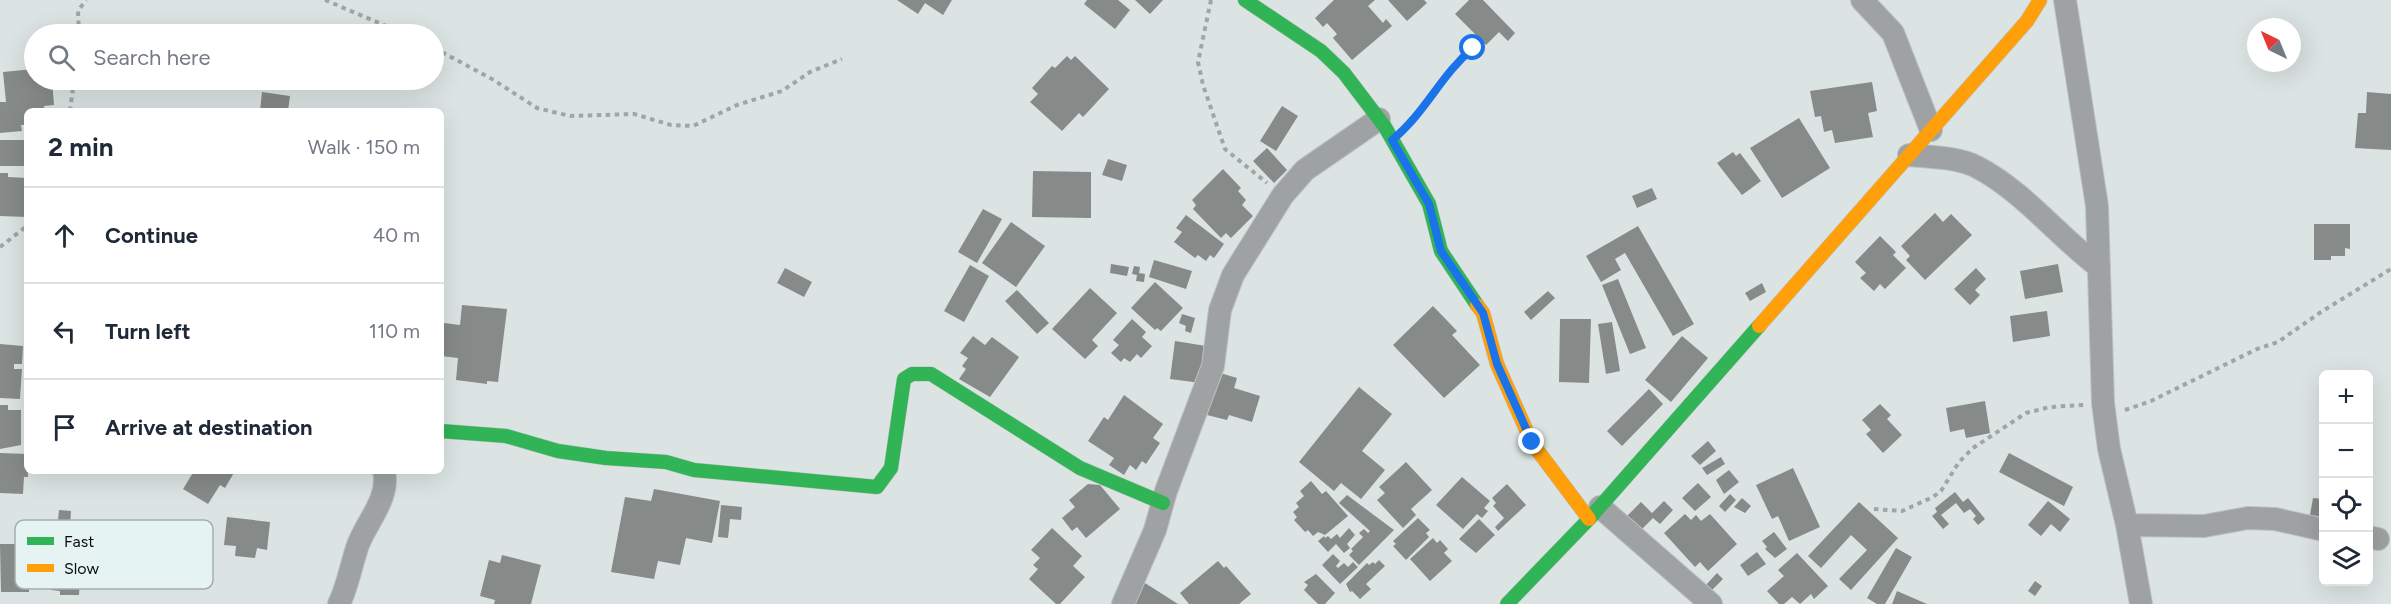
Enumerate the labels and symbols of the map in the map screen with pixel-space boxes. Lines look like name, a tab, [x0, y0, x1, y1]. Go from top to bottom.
north arrow	[2247, 18, 2301, 72]
route start	[1459, 34, 1485, 60]
route end	[1518, 428, 1544, 454]
legend	[15, 520, 213, 589]
text: Fast	[64, 532, 94, 551]
text: Slow	[64, 559, 99, 578]

